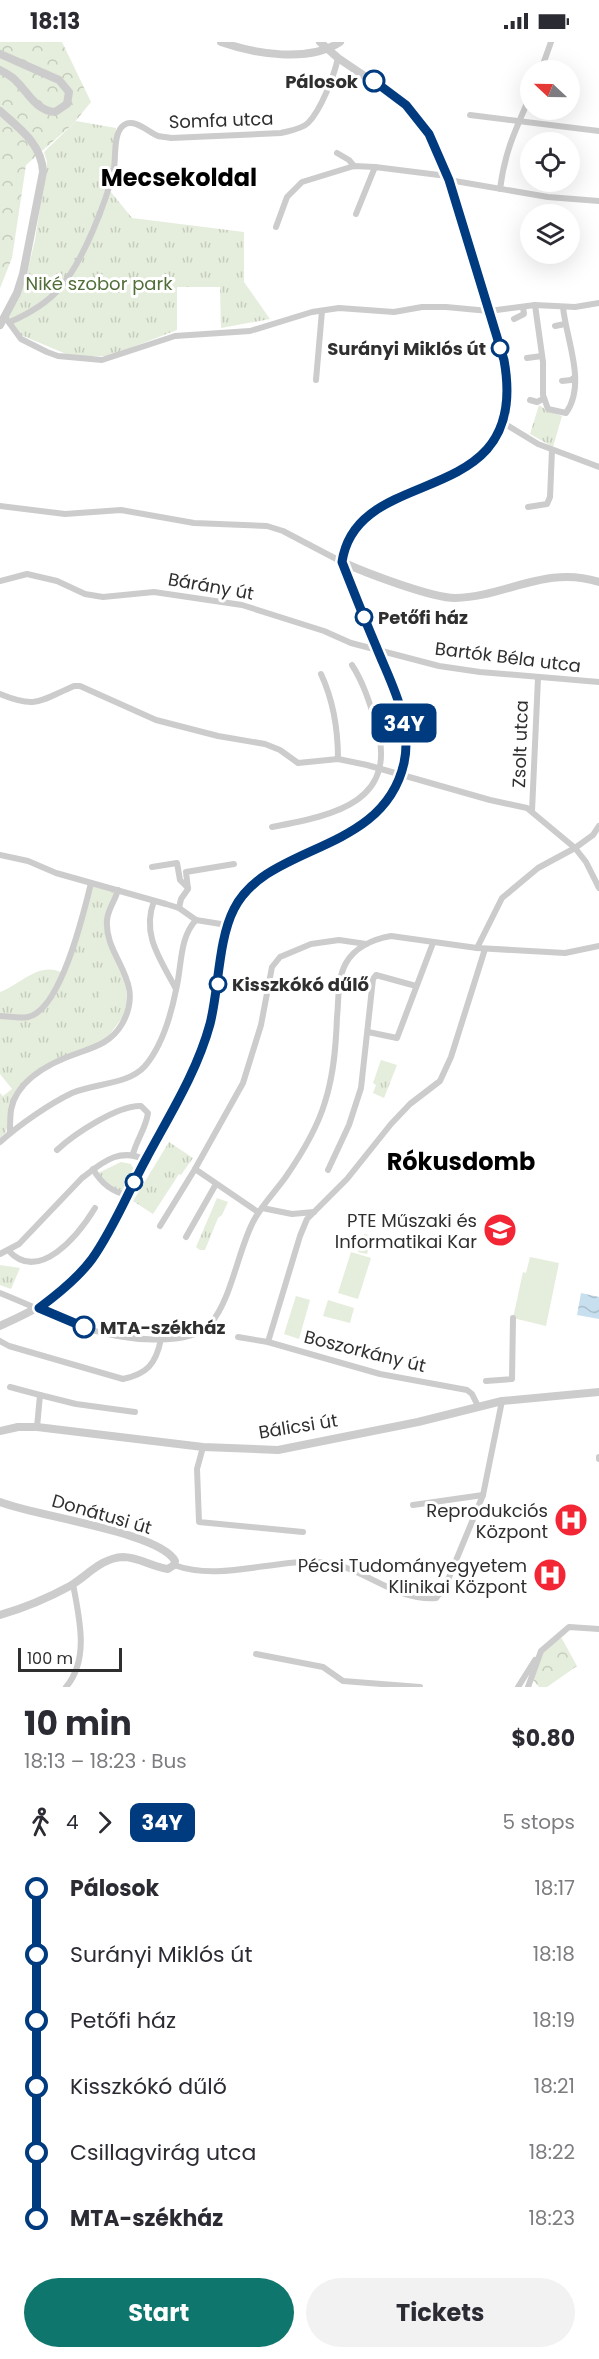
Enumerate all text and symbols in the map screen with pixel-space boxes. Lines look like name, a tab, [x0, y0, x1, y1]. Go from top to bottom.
text: 18:13	[30, 6, 80, 37]
north arrow	[520, 60, 580, 120]
map controls	[520, 60, 580, 264]
place label: Pálosok	[285, 69, 359, 94]
marker: Pálosok	[363, 70, 385, 92]
street label: Somfa utca	[168, 106, 274, 134]
button: locate	[520, 132, 580, 192]
district label: Mecsekoldal	[101, 161, 257, 194]
button: layers	[520, 204, 580, 264]
park label: Niké szobor park	[26, 271, 173, 296]
place label: Surányi Miklós út	[327, 336, 486, 361]
marker: Surányi Miklós út	[491, 339, 509, 357]
street label: Bárány út	[166, 566, 256, 606]
place label: Petőfi ház	[378, 605, 468, 630]
marker: Petőfi ház	[355, 608, 373, 626]
street label: Bartók Béla utca	[434, 636, 582, 678]
street label: Zsolt utca	[506, 700, 534, 788]
line badge: 34Y	[370, 704, 438, 742]
text: 34Y	[383, 709, 425, 738]
place label: Kisszkókó dűlő	[232, 972, 369, 997]
marker: Kisszkókó dűlő	[209, 975, 227, 993]
district label: Rókusdomb	[387, 1145, 535, 1178]
unlabelled marker	[125, 1173, 143, 1191]
place label: PTE Műszaki és Informatikai Kar	[335, 1208, 477, 1254]
school or university icon: PTE Műszaki és Informatikai Kar	[482, 1212, 518, 1248]
place label: MTA-székház	[100, 1315, 225, 1340]
marker: MTA-székház	[73, 1316, 95, 1338]
street label: Boszorkány út	[302, 1324, 428, 1378]
street label: Bálicsi út	[257, 1407, 339, 1445]
street label: Donátusi út	[49, 1488, 155, 1540]
place label: Reprodukciós Központ	[426, 1498, 548, 1544]
hospital icon: Reprodukciós Központ	[553, 1502, 589, 1538]
place label: Pécsi Tudományegyetem Klinikai Központ	[298, 1553, 527, 1599]
hospital icon: Pécsi Tudományegyetem Klinikai Központ	[532, 1557, 568, 1593]
scale bar	[18, 1645, 122, 1672]
text: 100 m	[27, 1647, 73, 1670]
text: 10 min	[24, 1700, 132, 1747]
text: $0.80	[511, 1723, 575, 1754]
text: 18:13 – 18:23 · Bus	[24, 1747, 187, 1775]
icon: walk	[24, 1806, 57, 1839]
icon: forward	[88, 1806, 121, 1839]
text: 4	[66, 1808, 79, 1836]
text: 34Y	[142, 1808, 183, 1837]
text: 5 stops	[503, 1808, 575, 1836]
text: Pálosok	[70, 1873, 159, 1904]
text: 18:17	[534, 1874, 575, 1902]
text: Surányi Miklós út	[70, 1939, 252, 1970]
text: 18:18	[533, 1940, 575, 1968]
text: Petőfi ház	[70, 2005, 176, 2036]
text: 18:19	[533, 2006, 575, 2034]
text: Kisszkókó dűlő	[70, 2071, 227, 2102]
text: 18:21	[534, 2072, 575, 2100]
text: Csillagvirág utca	[70, 2137, 256, 2168]
text: 18:22	[529, 2138, 575, 2166]
text: MTA-székház	[70, 2203, 223, 2234]
text: 18:23	[528, 2204, 575, 2232]
button: Start	[24, 2278, 294, 2347]
button: Tickets	[306, 2278, 575, 2347]

